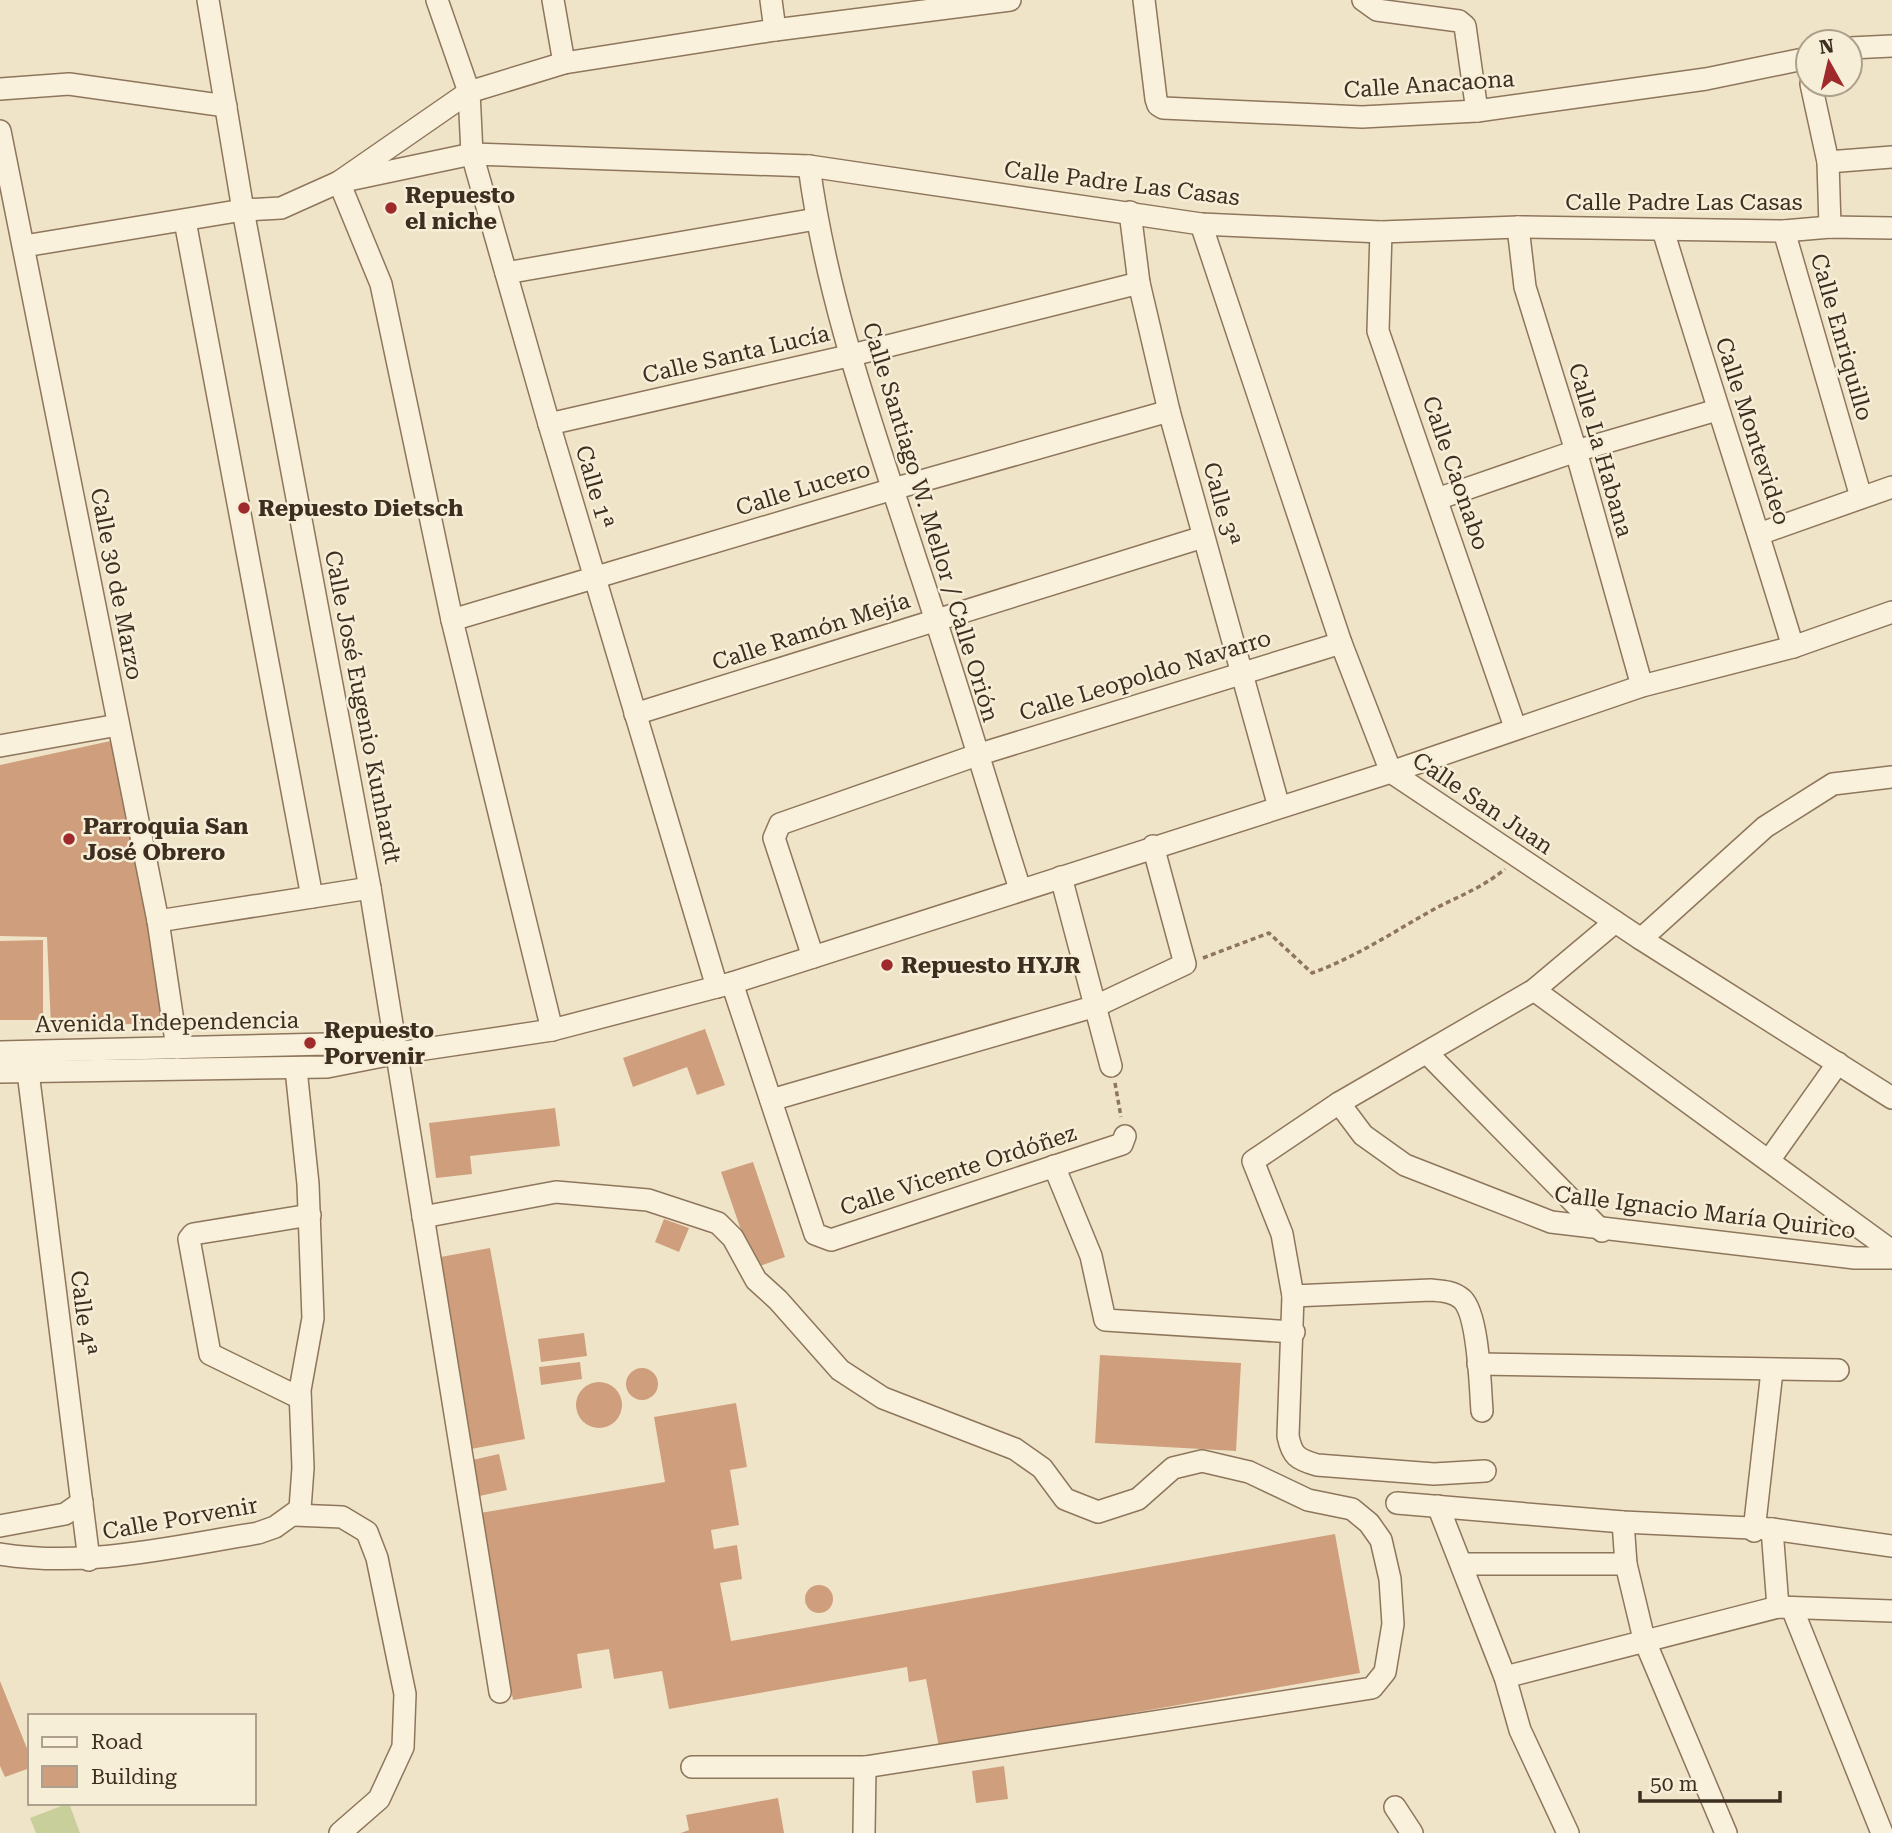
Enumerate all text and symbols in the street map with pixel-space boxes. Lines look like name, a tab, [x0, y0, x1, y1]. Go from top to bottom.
north arrow	[1794, 28, 1864, 98]
text: N	[1818, 34, 1836, 59]
street label: Calle Anacaona	[1343, 65, 1516, 104]
street label: Calle Padre Las Casas	[1003, 156, 1241, 211]
place label: Repuesto el niche	[405, 182, 515, 235]
street label: Calle Padre Las Casas	[1565, 189, 1803, 216]
marker: Repuesto el niche	[383, 200, 399, 216]
street label: Calle Enriquillo	[1805, 250, 1878, 424]
street label: Calle Santiago W. Mellor / Calle Orión	[857, 319, 1004, 725]
street label: Calle Santa Lucía	[640, 320, 833, 389]
street label: Calle Montevideo	[1710, 334, 1796, 528]
street label: Calle La Habana	[1563, 360, 1638, 541]
street label: Calle Caonabo	[1417, 393, 1494, 554]
street label: Calle 1ª	[570, 442, 619, 532]
street label: Calle Lucero	[733, 455, 874, 522]
street label: Calle 3ª	[1197, 459, 1246, 549]
street label: Calle 30 de Marzo	[85, 486, 148, 682]
place label: Repuesto Dietsch	[258, 495, 464, 522]
marker: Repuesto Dietsch	[236, 500, 252, 516]
street label: Calle José Eugenio Kunhardt	[319, 548, 406, 866]
street label: Calle Ramón Mejía	[709, 587, 914, 676]
street label: Calle Leopoldo Navarro	[1016, 624, 1274, 727]
street label: Calle San Juan	[1407, 747, 1558, 860]
place label: Parroquia San José Obrero	[83, 813, 249, 866]
marker: Parroquia San José Obrero	[61, 831, 77, 847]
place label: Repuesto HYJR	[901, 952, 1081, 979]
marker: Repuesto HYJR	[879, 957, 895, 973]
street label: Avenida Independencia	[35, 1007, 300, 1038]
place label: Repuesto Porvenir	[324, 1017, 434, 1070]
marker: Repuesto Porvenir	[302, 1035, 318, 1051]
street label: Calle Vicente Ordóñez	[837, 1119, 1080, 1221]
street label: Calle Ignacio María Quirico	[1553, 1181, 1857, 1244]
street label: Calle 4ª	[65, 1269, 102, 1357]
street label: Calle Porvenir	[100, 1492, 260, 1545]
legend	[28, 1714, 256, 1805]
text: Road	[91, 1730, 143, 1754]
scale bar	[1640, 1759, 1780, 1803]
text: Building	[91, 1765, 177, 1789]
text: 50 m	[1650, 1772, 1698, 1796]

